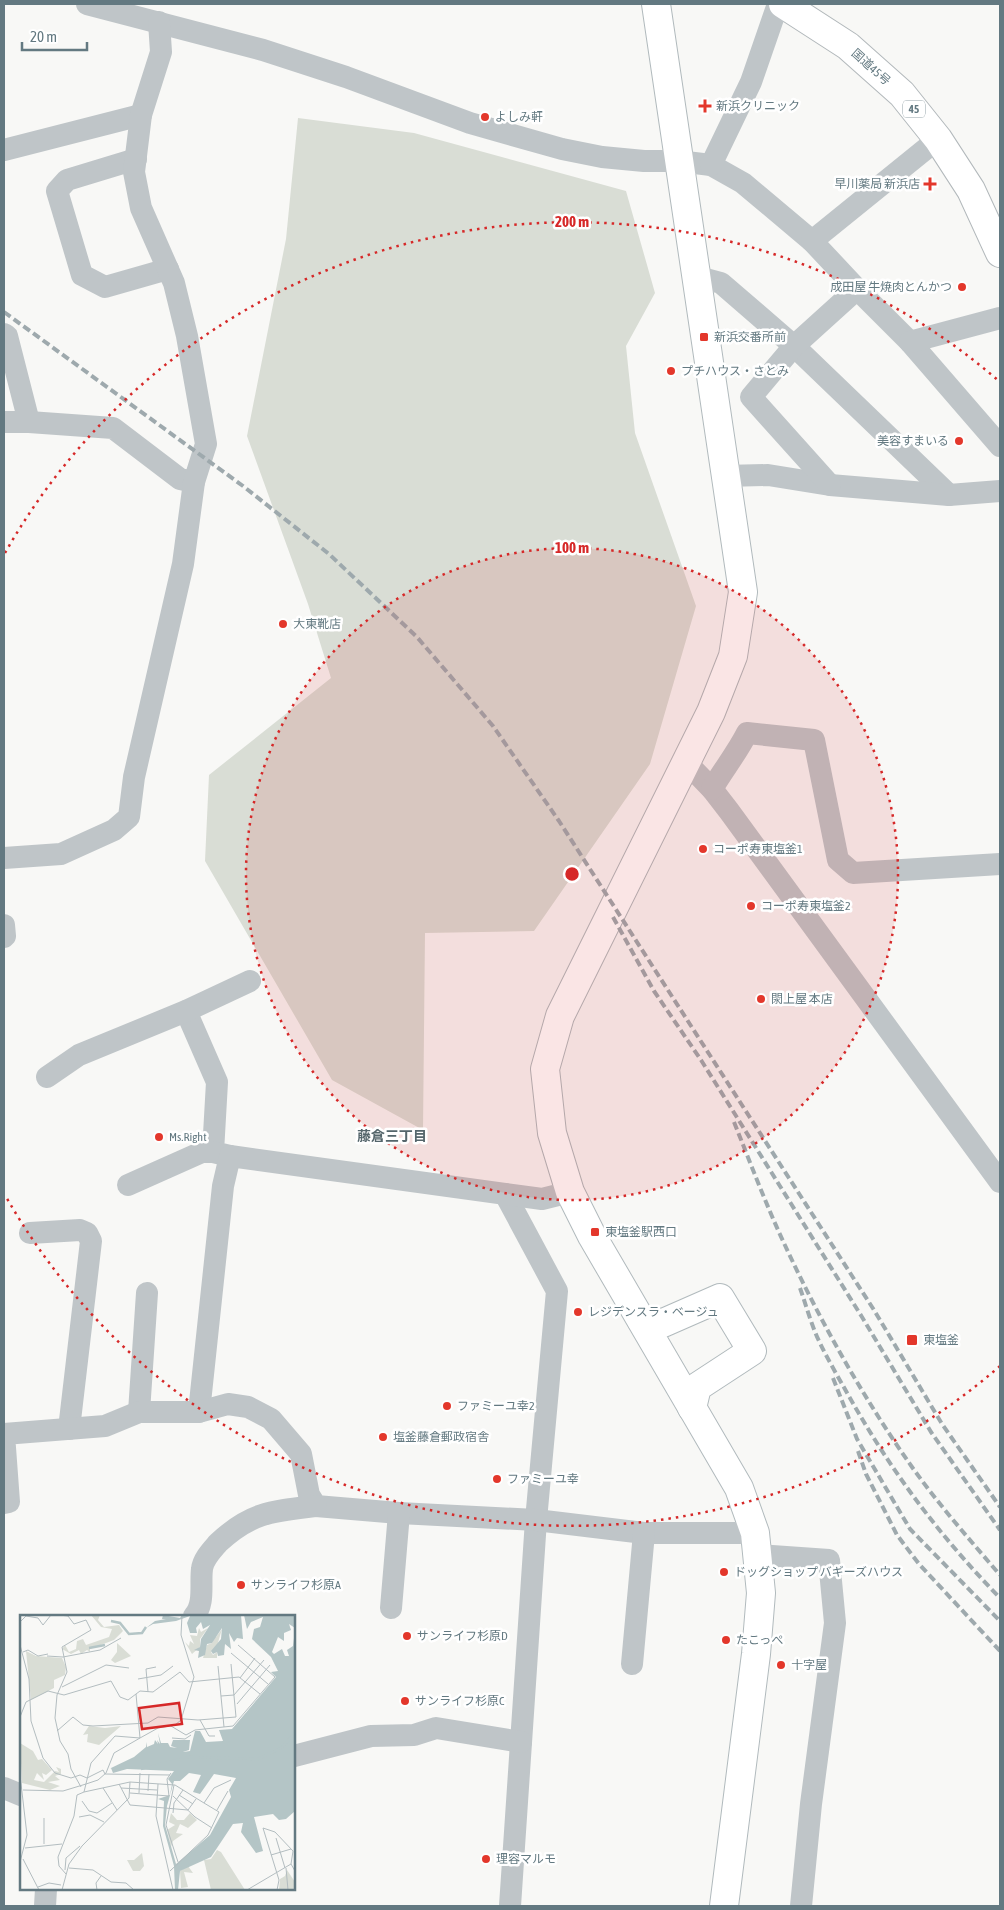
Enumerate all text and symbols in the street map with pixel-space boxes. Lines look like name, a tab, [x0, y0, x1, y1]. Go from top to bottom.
scale bar	[22, 20, 88, 52]
text: 20 m	[30, 28, 57, 45]
street label: 国道45号	[849, 46, 893, 88]
marker: 新浜クリニック	[698, 99, 712, 113]
place label: 新浜クリニック	[716, 99, 800, 113]
road number: 45	[903, 100, 925, 118]
place label: よしみ軒	[495, 110, 543, 124]
marker: よしみ軒	[479, 111, 491, 123]
place label: 早川薬局 新浜店	[834, 177, 920, 191]
marker: 早川薬局 新浜店	[924, 178, 936, 190]
text: 200 m	[555, 213, 589, 230]
place label: 成田屋 牛焼肉とんかつ	[830, 280, 952, 294]
marker: 成田屋 牛焼肉とんかつ	[956, 281, 968, 293]
place label: 新浜交番所前	[714, 330, 786, 344]
marker: 新浜交番所前	[698, 331, 710, 343]
place label: プチハウス・さとみ	[681, 364, 789, 378]
marker: プチハウス・さとみ	[665, 365, 677, 377]
place label: 美容すまいる	[877, 434, 949, 448]
marker: 美容すまいる	[953, 435, 965, 447]
text: 100 m	[555, 539, 589, 556]
place label: 大東靴店	[293, 617, 341, 631]
marker: 大東靴店	[277, 618, 289, 630]
place label: コーポ寿東塩釜1	[713, 842, 803, 856]
marker: コーポ寿東塩釜1	[697, 843, 709, 855]
centre of rings	[563, 865, 581, 883]
place label: コーポ寿東塩釜2	[761, 899, 851, 913]
marker: コーポ寿東塩釜2	[745, 900, 757, 912]
place label: 閖上屋 本店	[771, 992, 833, 1006]
marker: 閖上屋 本店	[755, 993, 767, 1005]
district label: 藤倉三丁目	[357, 1128, 427, 1144]
place label: Ms.Right	[169, 1130, 207, 1144]
marker: Ms.Right	[153, 1131, 165, 1143]
place label: 東塩釜駅西口	[605, 1225, 677, 1239]
marker: 東塩釜駅西口	[589, 1226, 601, 1238]
place label: レジデンスラ・ベージュ	[588, 1305, 719, 1319]
marker: レジデンスラ・ベージュ	[572, 1306, 584, 1318]
marker: 東塩釜	[905, 1333, 919, 1347]
place label: 東塩釜	[923, 1333, 959, 1347]
place label: ファミーユ幸2	[457, 1399, 535, 1413]
marker: ファミーユ幸2	[441, 1400, 453, 1412]
place label: 塩釜藤倉郵政宿舎	[393, 1430, 489, 1444]
marker: 塩釜藤倉郵政宿舎	[377, 1431, 389, 1443]
place label: ファミーユ幸	[507, 1472, 579, 1486]
marker: ファミーユ幸	[491, 1473, 503, 1485]
place label: ドッグショップ バギーズハウス	[734, 1565, 903, 1579]
marker: ドッグショップ バギーズハウス	[718, 1566, 730, 1578]
place label: サンライフ杉原A	[251, 1578, 341, 1592]
marker: サンライフ杉原A	[235, 1579, 247, 1591]
inset map	[20, 1615, 295, 1890]
place label: サンライフ杉原D	[417, 1629, 508, 1643]
marker: サンライフ杉原D	[401, 1630, 413, 1642]
place label: たこっぺ	[736, 1633, 783, 1647]
marker: たこっぺ	[720, 1634, 732, 1646]
place label: 十字屋	[791, 1658, 827, 1672]
marker: 十字屋	[775, 1659, 787, 1671]
place label: サンライフ杉原C	[415, 1694, 505, 1708]
marker: サンライフ杉原C	[399, 1695, 411, 1707]
place label: 理容マルモ	[496, 1852, 556, 1866]
marker: 理容マルモ	[480, 1853, 492, 1865]

